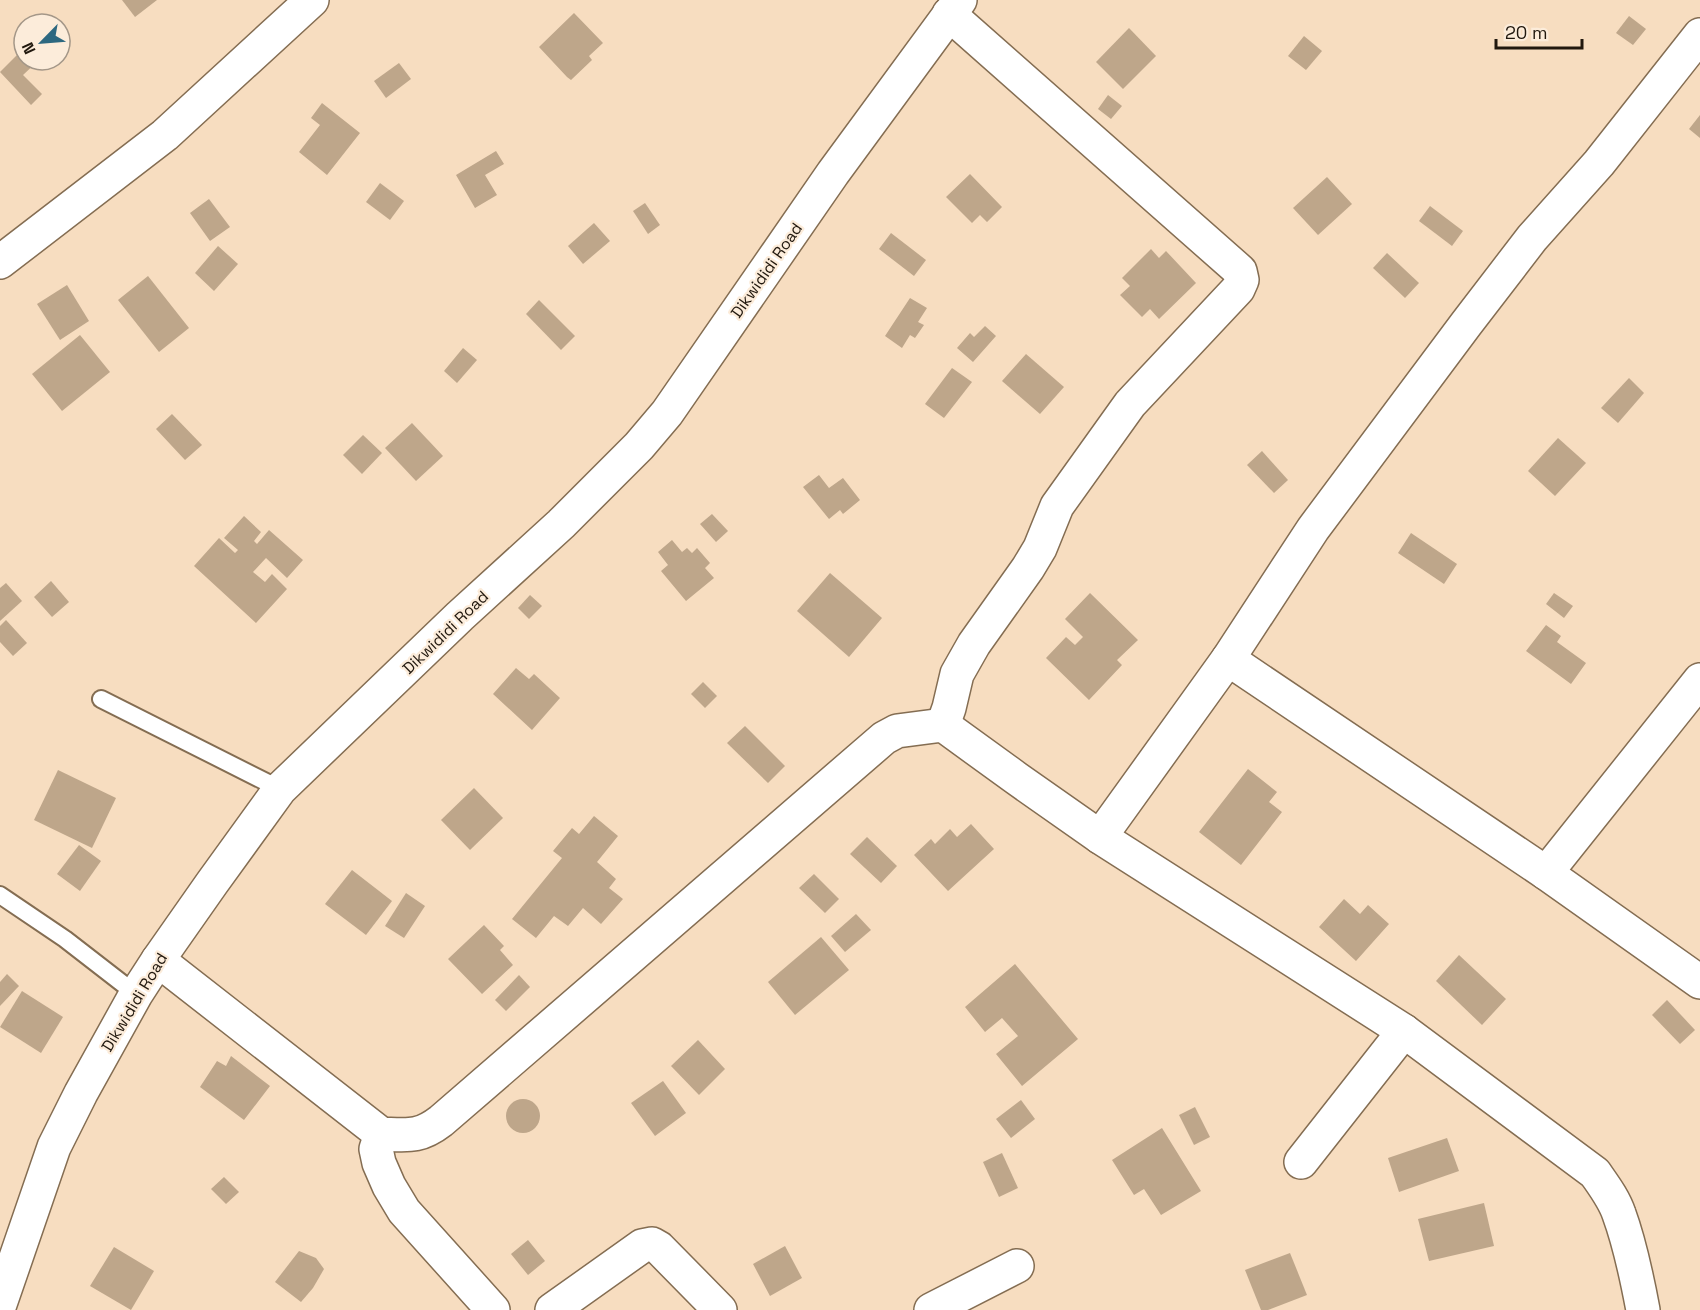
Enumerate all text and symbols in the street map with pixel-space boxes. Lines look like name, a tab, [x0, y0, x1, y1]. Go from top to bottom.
north arrow	[12, 12, 72, 72]
scale bar	[1496, 12, 1582, 50]
text: 20 m	[1505, 21, 1548, 44]
text: N	[17, 39, 41, 57]
street label: Dikwididi Road	[726, 219, 807, 322]
street label: Dikwididi Road	[398, 586, 493, 679]
street label: Dikwididi Road	[97, 949, 172, 1056]

